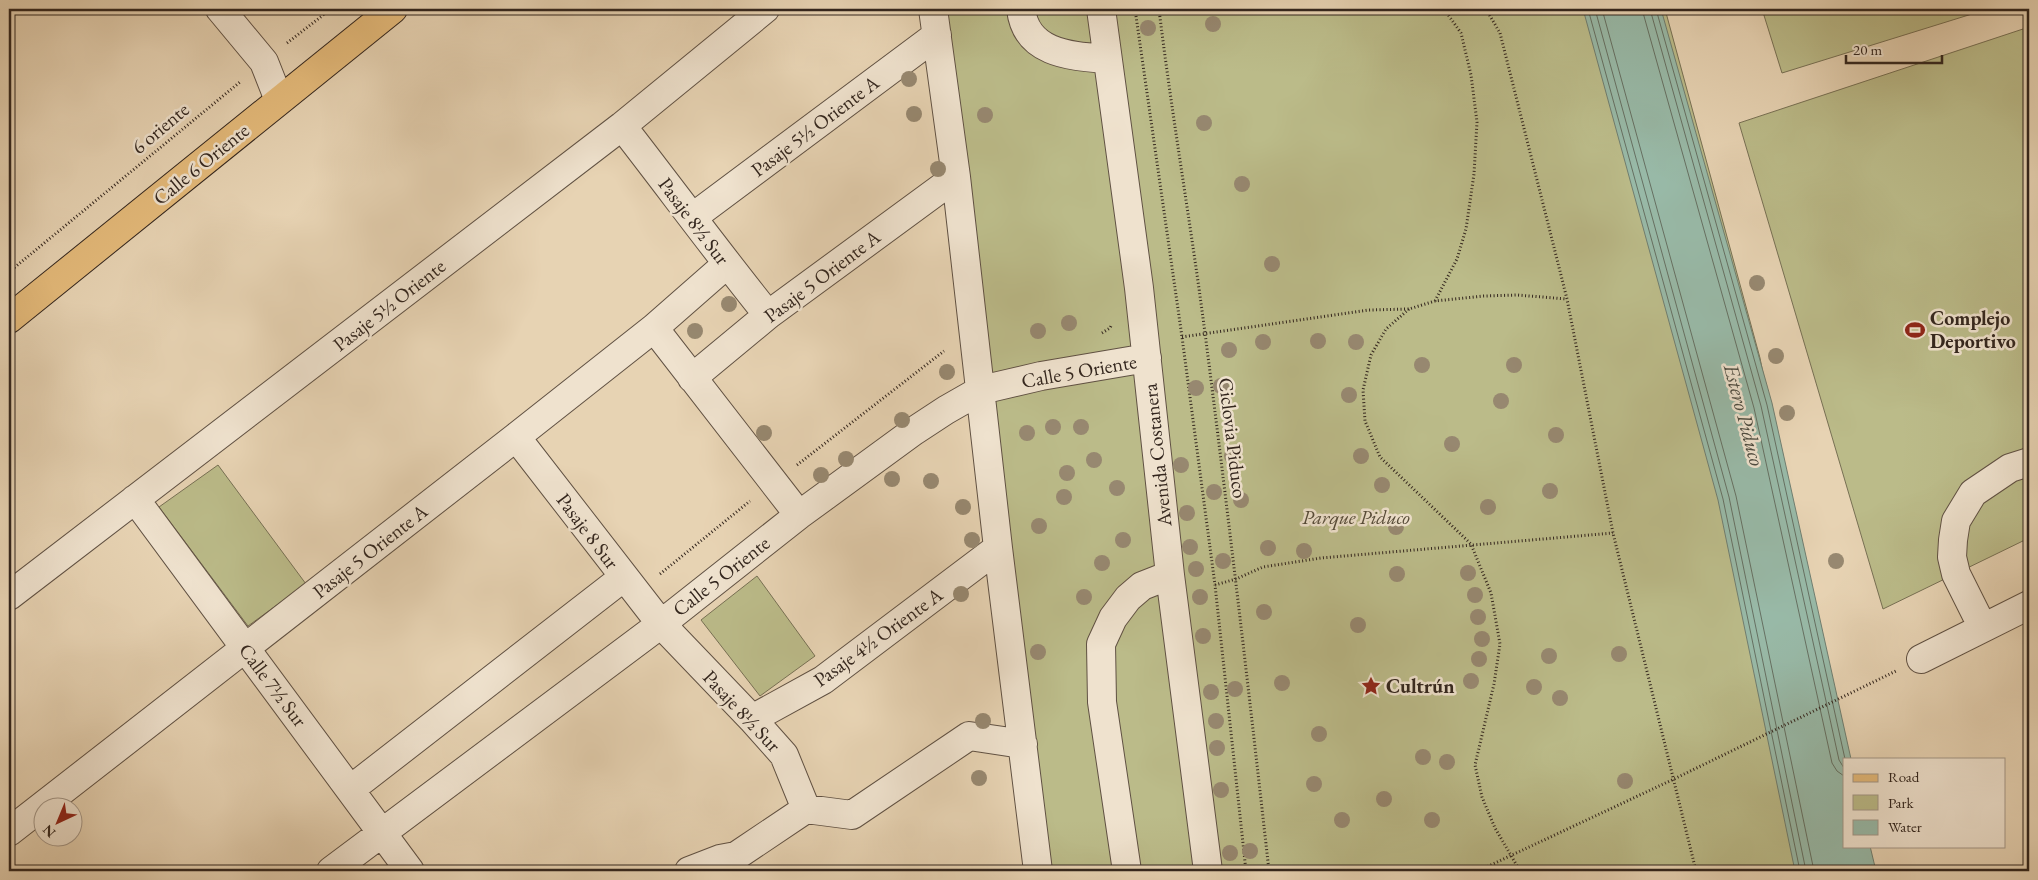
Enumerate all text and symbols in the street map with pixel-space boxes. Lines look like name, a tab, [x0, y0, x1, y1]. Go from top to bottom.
scale bar	[1846, 32, 1942, 64]
text: 20 m	[1853, 40, 1882, 59]
street label: Pasaje 5½ Oriente A	[746, 69, 884, 183]
street label: 6 oriente	[126, 96, 194, 160]
street label: Calle 6 Oriente	[148, 117, 255, 211]
street label: Pasaje 8½ Sur	[653, 172, 736, 270]
street label: Pasaje 5 Oriente A	[759, 224, 886, 328]
street label: Pasaje 5½ Oriente	[327, 253, 451, 357]
place label: Complejo Deportivo	[1930, 305, 2016, 354]
sports icon: Complejo Deportivo	[1904, 319, 1926, 341]
street label: Calle 5 Oriente	[1019, 348, 1139, 394]
water label: Estero Piduco	[1718, 360, 1771, 469]
street label: Ciclovia Piduco	[1213, 376, 1253, 500]
street label: Avenida Costanera	[1137, 382, 1178, 529]
street label: Pasaje 8 Sur	[551, 488, 625, 574]
street label: Pasaje 5 Oriente A	[307, 498, 433, 604]
park label: Parque Piduco	[1302, 504, 1410, 531]
street label: Calle 5 Oriente	[667, 530, 775, 622]
street label: Pasaje 4½ Oriente A	[808, 581, 948, 693]
street label: Calle 7½ Sur	[233, 638, 313, 732]
street label: Pasaje 8½ Sur	[697, 664, 787, 758]
place label: Cultrún	[1386, 673, 1454, 699]
place icon: Cultrún	[1360, 675, 1382, 697]
legend	[1843, 758, 2006, 848]
text: Road	[1888, 767, 1920, 786]
text: Park	[1888, 793, 1915, 812]
north arrow	[32, 798, 82, 848]
text: Water	[1888, 817, 1922, 836]
text: N	[38, 820, 59, 842]

